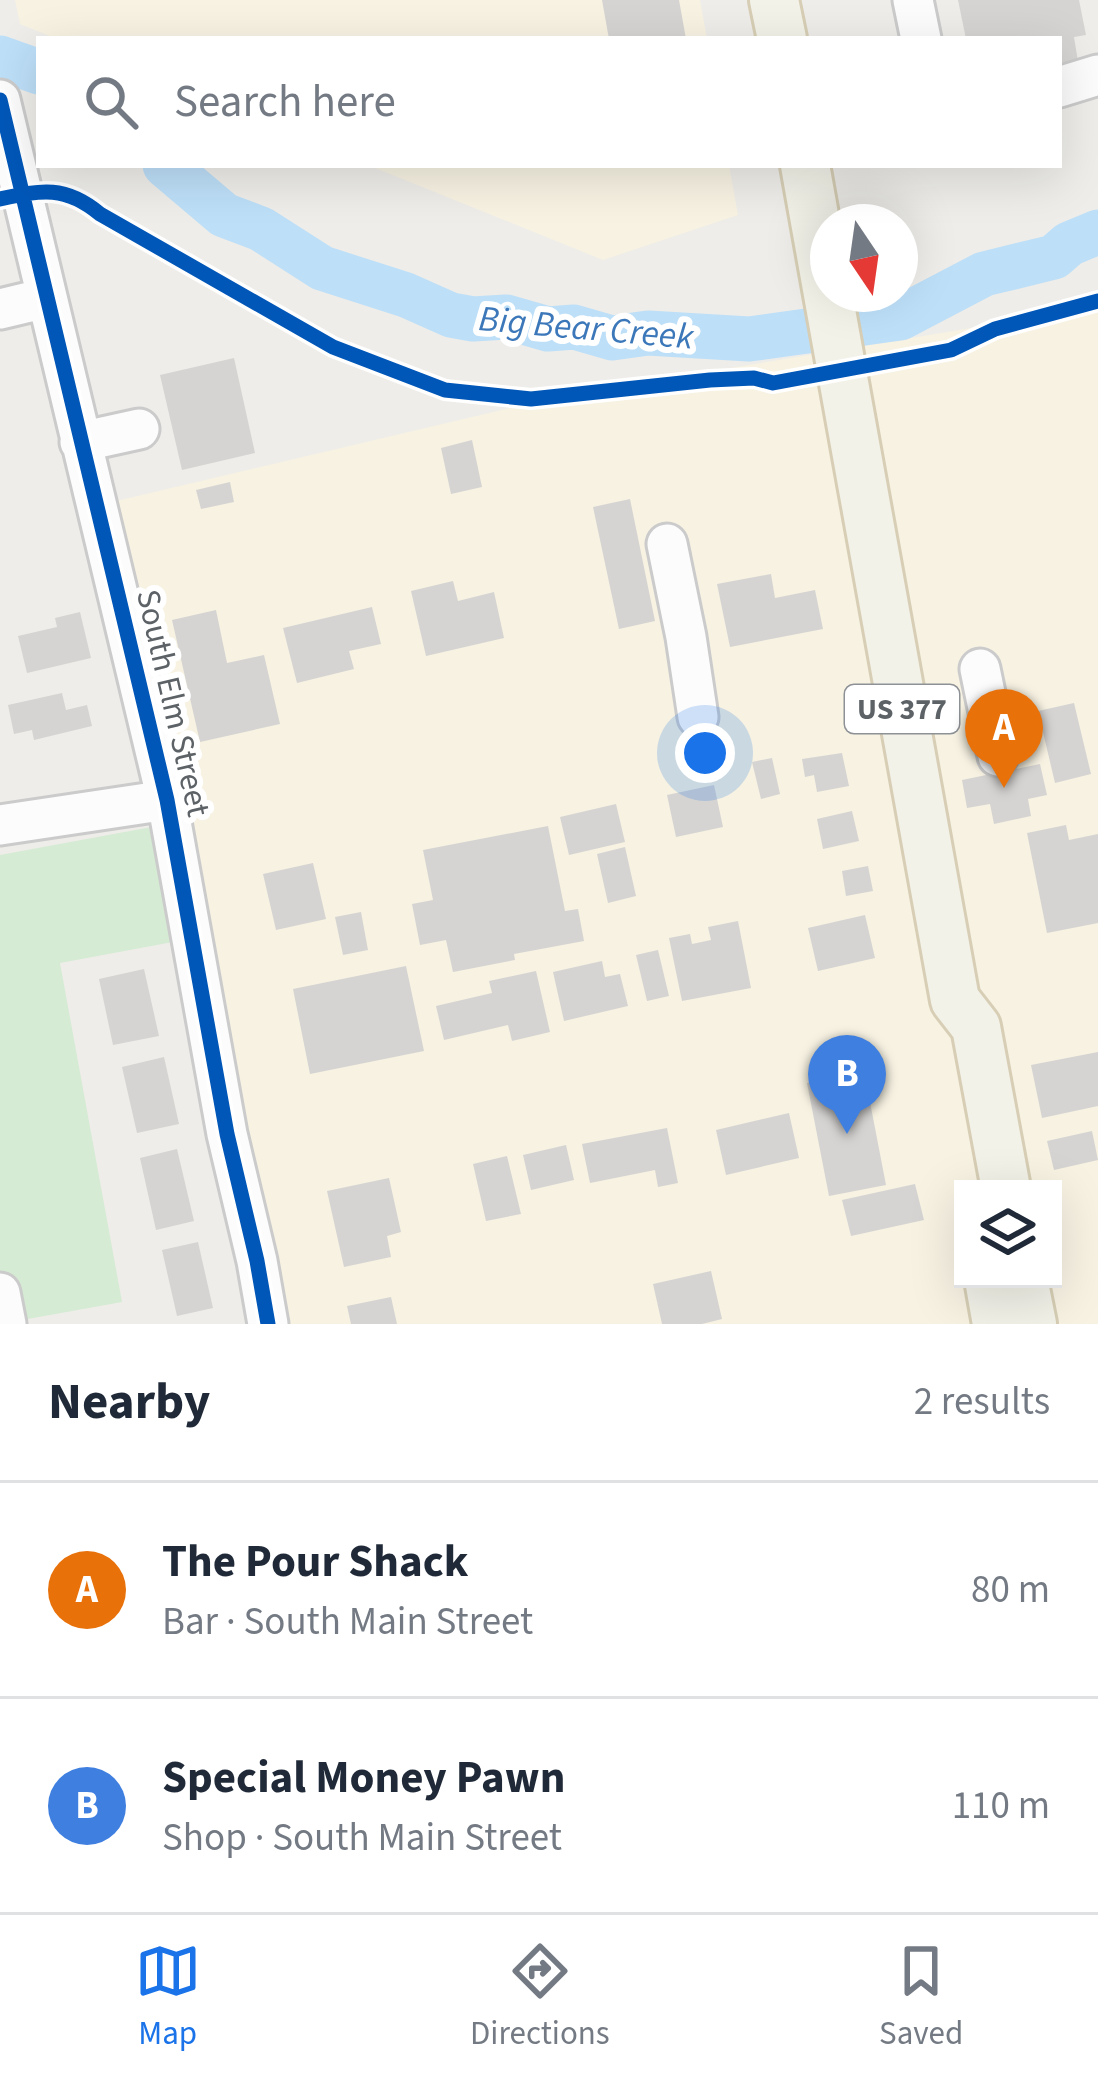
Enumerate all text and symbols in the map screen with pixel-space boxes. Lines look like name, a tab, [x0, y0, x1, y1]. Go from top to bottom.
search box	[36, 36, 1062, 168]
icon: search	[78, 69, 144, 135]
text: Search here	[174, 70, 396, 134]
north arrow	[810, 204, 918, 312]
water label: Big Bear Creek	[477, 293, 696, 363]
street label: South Elm Street	[124, 585, 222, 821]
road number: US 377	[845, 685, 959, 733]
pin: A	[965, 689, 1043, 788]
your location	[675, 723, 735, 783]
pin: B	[808, 1035, 886, 1134]
map controls	[954, 1180, 1062, 1288]
button: layers	[954, 1180, 1062, 1288]
text: Nearby	[48, 1366, 210, 1438]
text: 2 results	[914, 1374, 1050, 1430]
text: The Pour Shack	[162, 1530, 469, 1594]
text: A	[76, 1562, 98, 1618]
text: 80 m	[971, 1562, 1050, 1618]
text: Bar · South Main Street	[162, 1594, 533, 1650]
text: Special Money Pawn	[162, 1746, 565, 1810]
text: B	[75, 1778, 99, 1834]
text: 110 m	[952, 1778, 1050, 1834]
text: Shop · South Main Street	[162, 1810, 562, 1866]
tab: Map	[135, 1938, 201, 2057]
tab: Directions	[470, 1938, 610, 2057]
tab: Saved	[879, 1938, 963, 2057]

